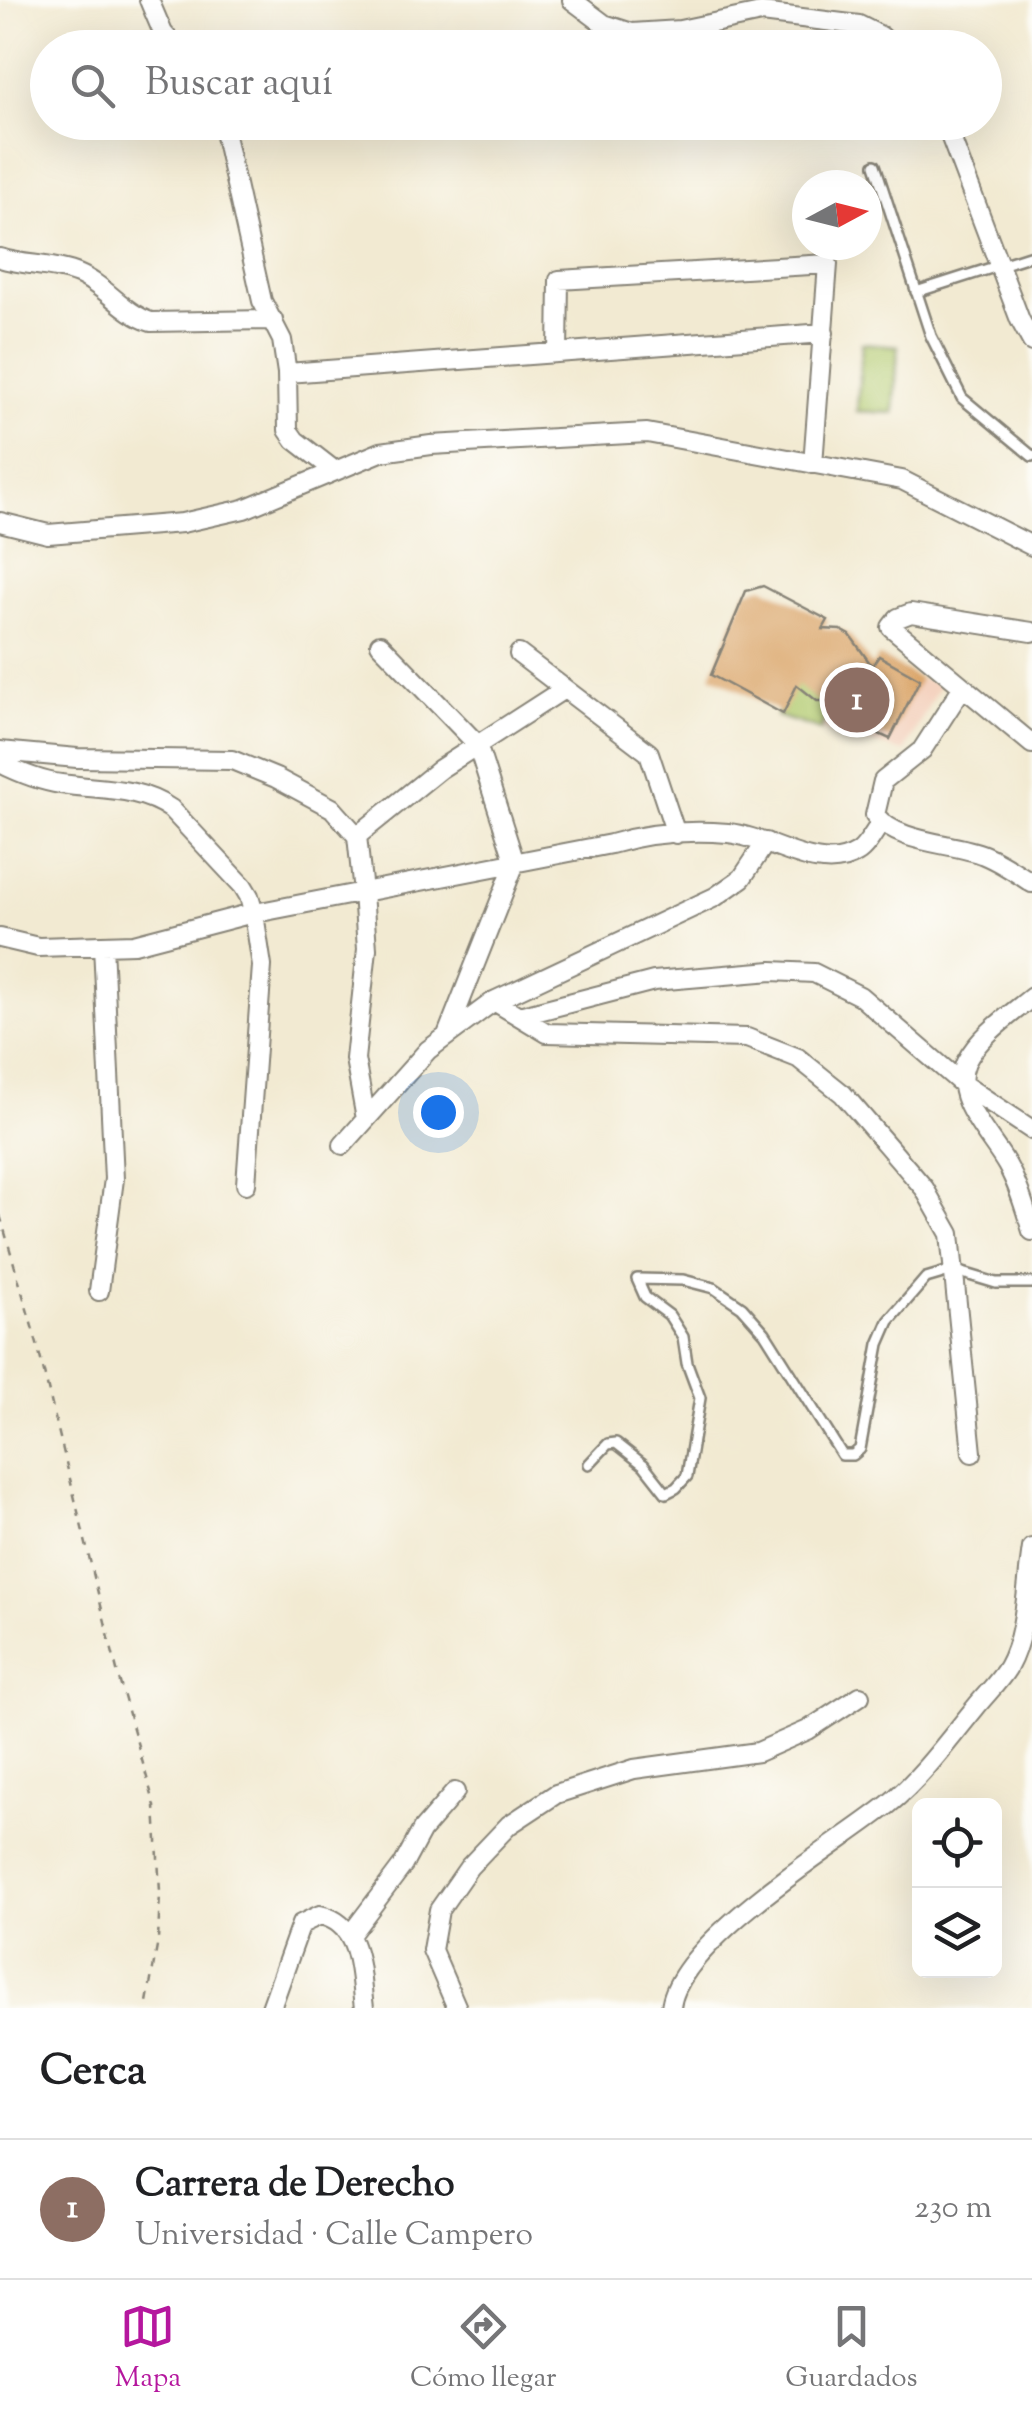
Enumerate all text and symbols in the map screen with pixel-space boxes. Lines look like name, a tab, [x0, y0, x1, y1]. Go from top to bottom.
search box	[30, 30, 1002, 140]
icon: search	[65, 58, 120, 113]
text: Buscar aquí	[145, 58, 333, 112]
north arrow	[792, 170, 882, 260]
pin: 1	[824, 662, 890, 738]
your location	[413, 1087, 464, 1138]
map controls	[912, 1798, 1002, 1978]
button: locate	[912, 1798, 1002, 1888]
button: layers	[912, 1888, 1002, 1978]
text: Cerca	[40, 2043, 146, 2103]
text: Carrera de Derecho	[135, 2159, 455, 2213]
text: 1	[67, 2186, 78, 2232]
text: 230 m	[914, 2186, 992, 2232]
text: Universidad · Calle Campero	[135, 2213, 533, 2259]
tab: Mapa	[114, 2299, 181, 2399]
tab: Cómo llegar	[410, 2299, 556, 2399]
tab: Guardados	[785, 2299, 918, 2399]

